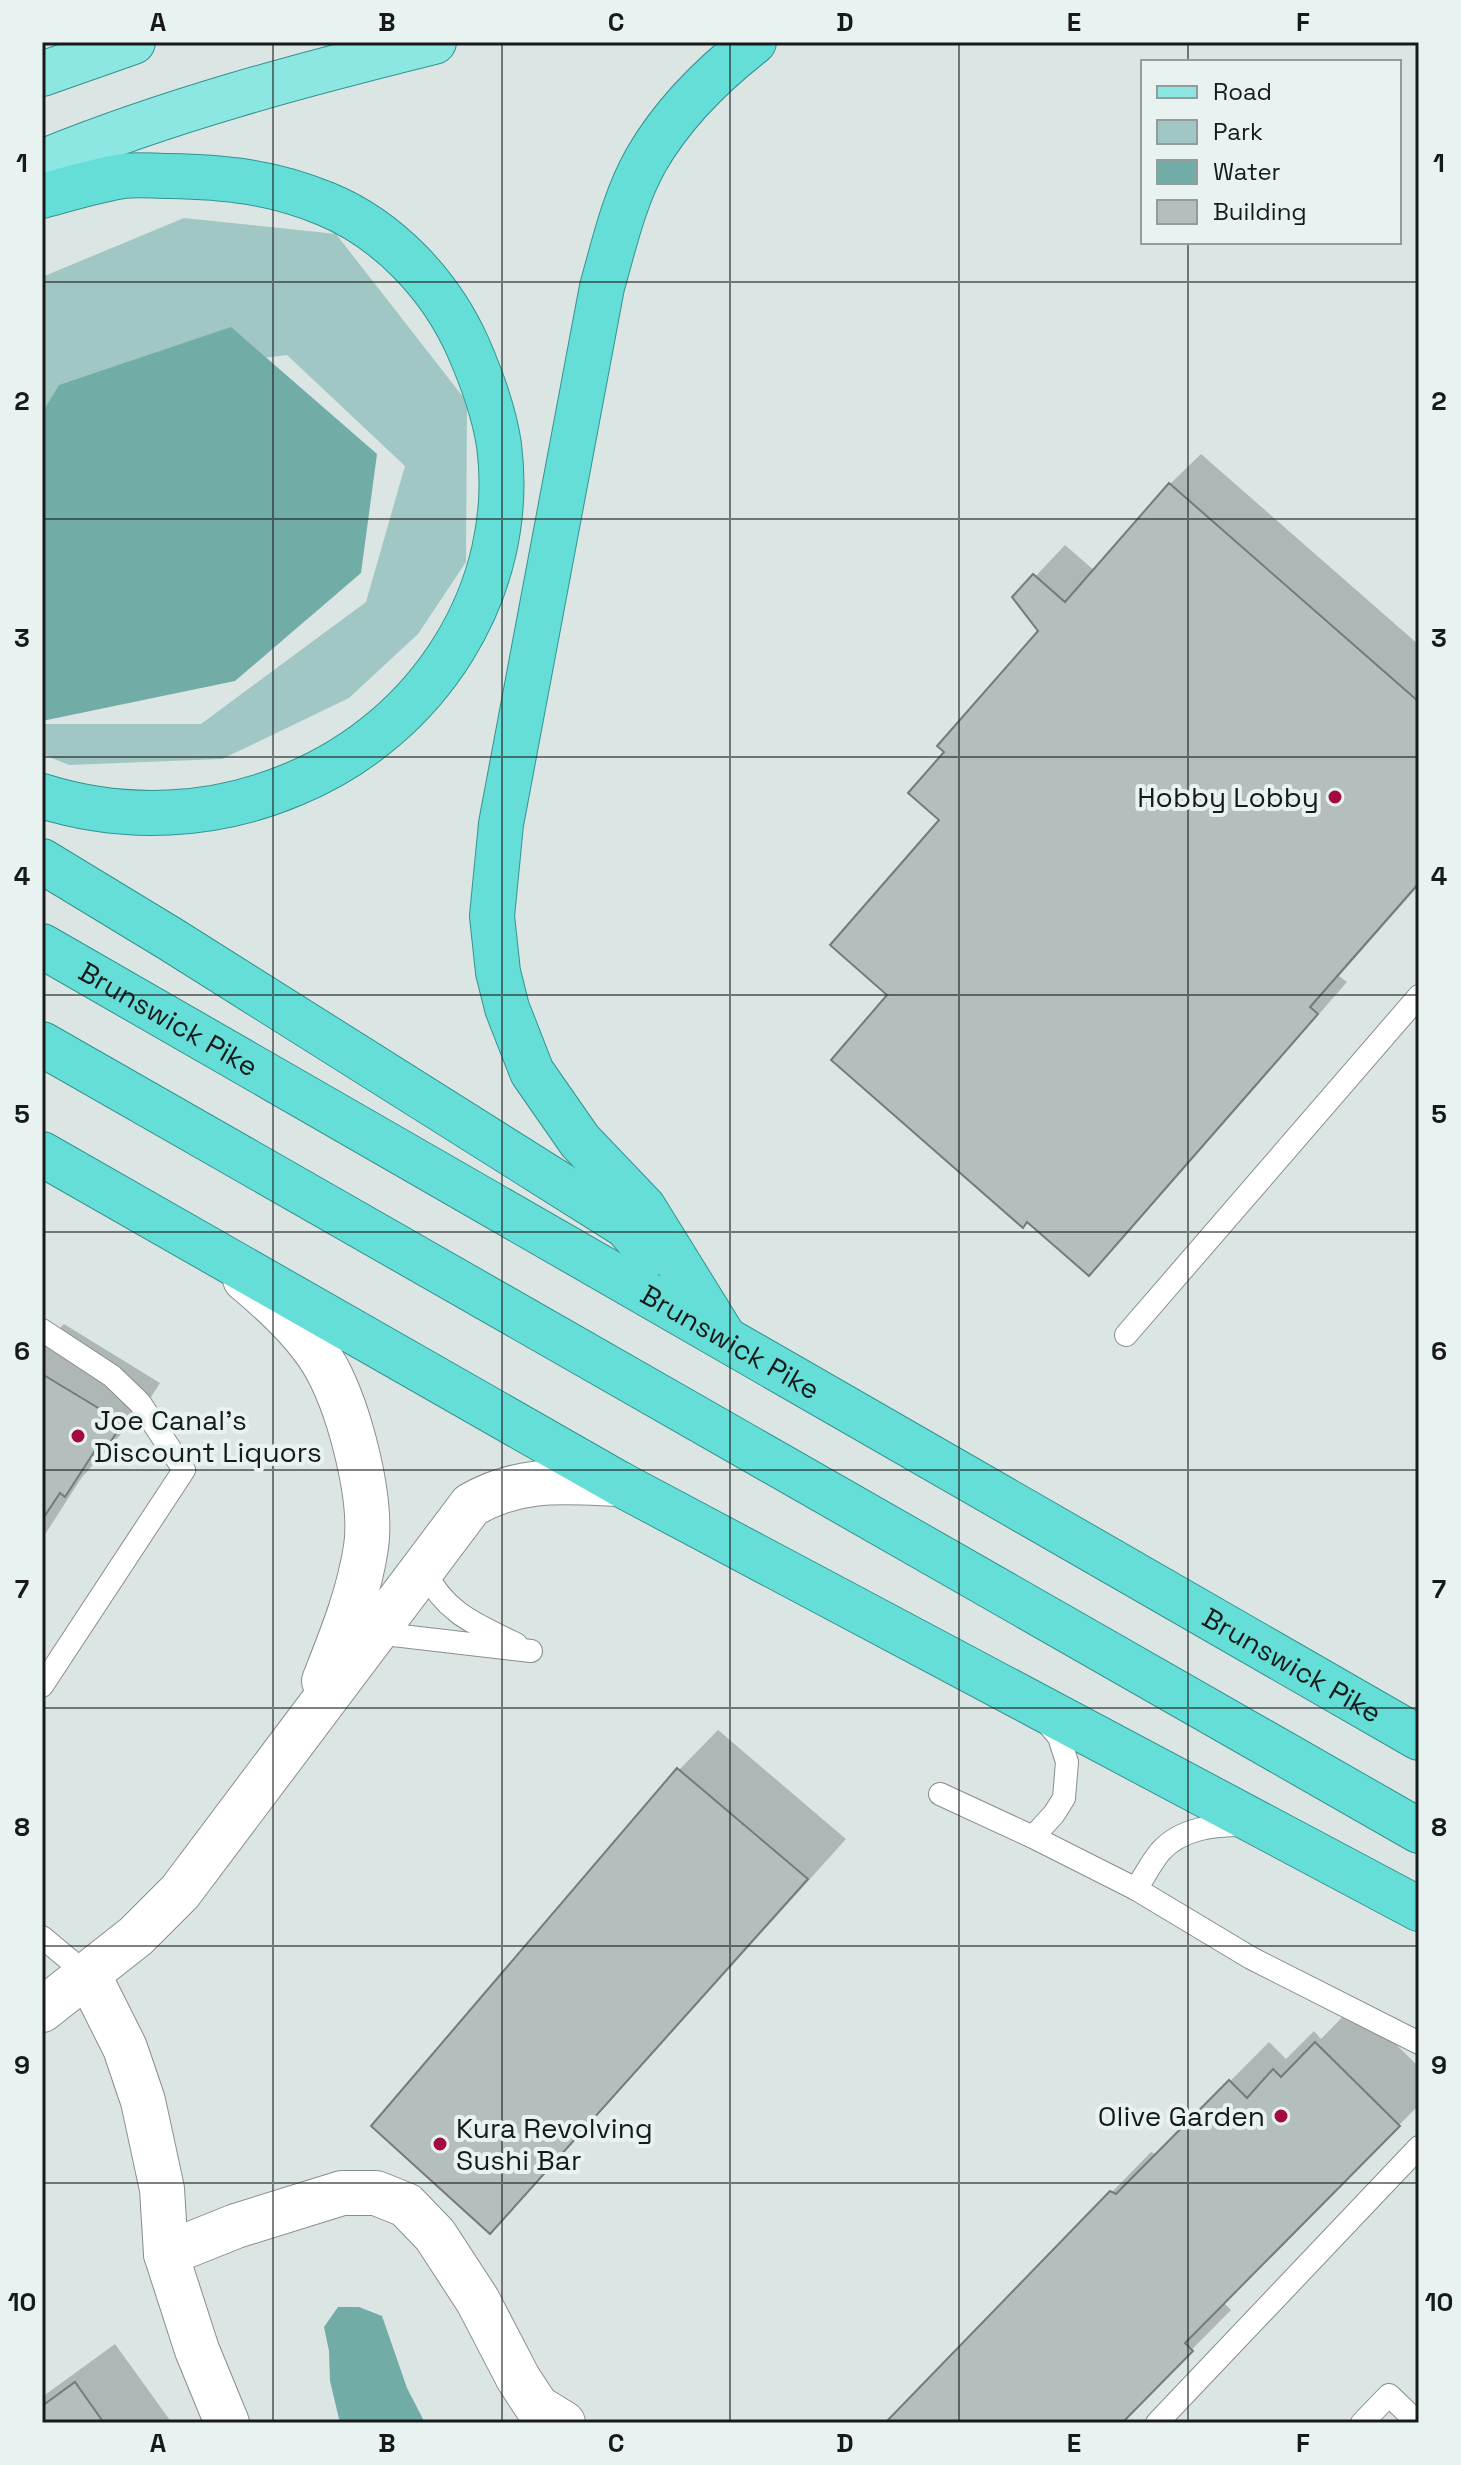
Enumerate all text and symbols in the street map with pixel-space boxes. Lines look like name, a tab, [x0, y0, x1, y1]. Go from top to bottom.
text: A	[150, 5, 167, 39]
text: B	[378, 5, 396, 39]
text: C	[608, 5, 624, 39]
text: D	[836, 5, 854, 39]
text: E	[1067, 5, 1081, 39]
text: F	[1296, 5, 1310, 39]
legend	[1141, 60, 1401, 244]
text: Road	[1213, 76, 1272, 107]
text: Park	[1213, 116, 1263, 147]
text: 1	[16, 146, 28, 180]
text: 1	[1433, 146, 1445, 180]
text: Water	[1213, 156, 1281, 187]
text: Building	[1213, 196, 1307, 227]
text: 2	[14, 384, 30, 418]
text: 2	[1431, 384, 1447, 418]
text: 3	[14, 621, 30, 655]
text: 3	[1431, 621, 1447, 655]
place label: Hobby Lobby	[1137, 779, 1319, 815]
marker: Hobby Lobby	[1326, 788, 1344, 806]
text: 4	[14, 859, 30, 893]
text: 4	[1431, 859, 1447, 893]
street label: Brunswick Pike	[73, 953, 265, 1084]
text: 5	[14, 1097, 30, 1131]
text: 5	[1431, 1097, 1447, 1131]
street label: Brunswick Pike	[634, 1276, 826, 1408]
text: 6	[14, 1334, 30, 1368]
text: 6	[1431, 1334, 1447, 1368]
place label: Joe Canal's Discount Liquors	[94, 1402, 322, 1470]
marker: Joe Canal's Discount Liquors	[69, 1427, 87, 1445]
text: 7	[15, 1572, 29, 1606]
text: 7	[1432, 1572, 1446, 1606]
street label: Brunswick Pike	[1196, 1599, 1388, 1731]
text: 8	[14, 1810, 30, 1844]
text: 8	[1431, 1810, 1447, 1844]
text: 9	[14, 2048, 30, 2082]
text: 9	[1431, 2048, 1447, 2082]
place label: Olive Garden	[1098, 2098, 1265, 2134]
marker: Olive Garden	[1272, 2107, 1290, 2125]
place label: Kura Revolving Sushi Bar	[456, 2110, 653, 2178]
marker: Kura Revolving Sushi Bar	[431, 2135, 449, 2153]
text: 10	[8, 2285, 36, 2319]
text: 10	[1425, 2285, 1453, 2319]
text: A	[150, 2426, 167, 2460]
text: B	[378, 2426, 396, 2460]
text: C	[608, 2426, 624, 2460]
text: D	[836, 2426, 854, 2460]
text: E	[1067, 2426, 1081, 2460]
text: F	[1296, 2426, 1310, 2460]

